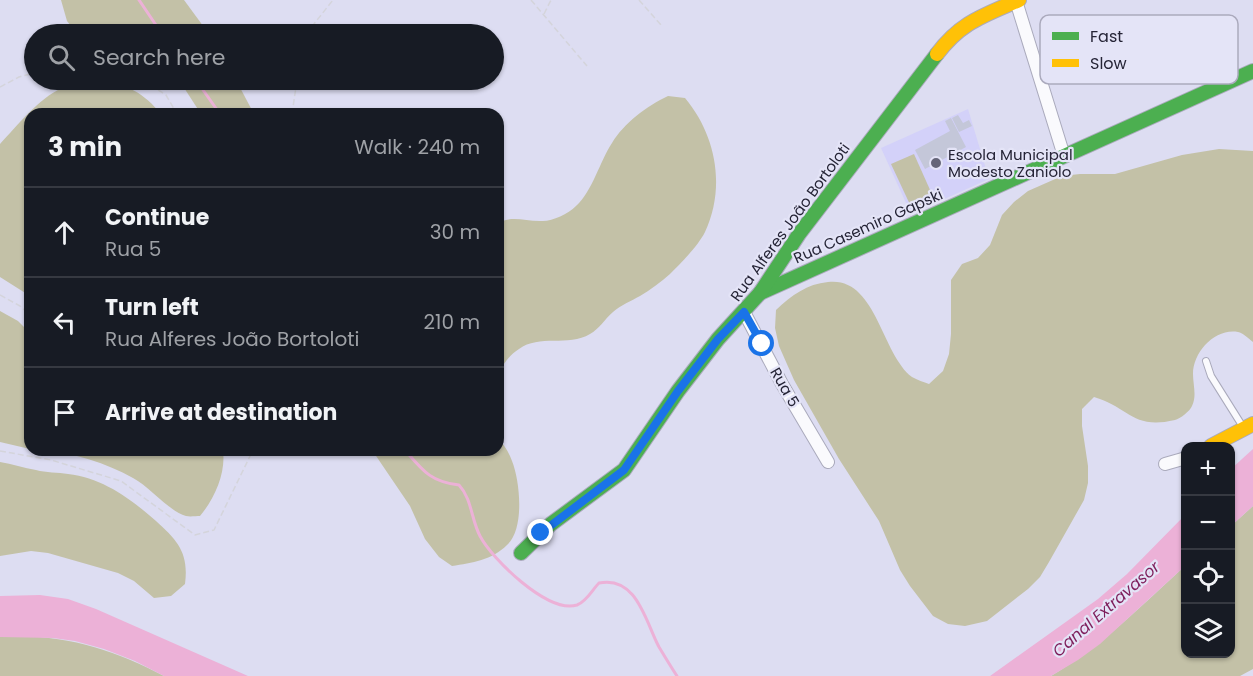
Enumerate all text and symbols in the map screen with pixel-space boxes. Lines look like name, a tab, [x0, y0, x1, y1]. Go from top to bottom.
legend	[1040, 15, 1238, 84]
search box	[24, 24, 504, 90]
text: Fast	[1090, 25, 1123, 48]
icon: search	[45, 41, 78, 74]
text: Search here	[93, 42, 226, 73]
text: Slow	[1090, 52, 1127, 75]
text: 3 min	[48, 129, 122, 165]
text: Walk · 240 m	[354, 133, 480, 161]
street label: Rua Alferes João Bortoloti	[725, 139, 855, 305]
place label: Escola Municipal Modesto Zaniolo	[948, 144, 1073, 182]
marker: Escola Municipal Modesto Zaniolo	[929, 156, 943, 170]
street label: Rua Casemiro Gapski	[790, 184, 946, 268]
text: Continue	[105, 202, 209, 233]
icon: ahead	[48, 216, 81, 249]
text: 30 m	[430, 218, 480, 246]
text: Rua 5	[105, 235, 161, 263]
text: Turn left	[105, 292, 199, 323]
icon: left	[48, 306, 81, 339]
text: 210 m	[424, 308, 480, 336]
text: Rua Alferes João Bortoloti	[105, 325, 359, 353]
route start	[748, 330, 774, 356]
street label: Rua 5	[765, 363, 805, 411]
icon: arrive	[48, 396, 81, 429]
text: Arrive at destination	[105, 397, 337, 428]
map controls	[1181, 442, 1235, 658]
button: +	[1181, 442, 1235, 496]
button: −	[1181, 496, 1235, 550]
route end	[527, 519, 553, 545]
button: locate	[1181, 550, 1235, 604]
water label: Canal Extravasor	[1047, 555, 1166, 662]
button: layers	[1181, 604, 1235, 658]

